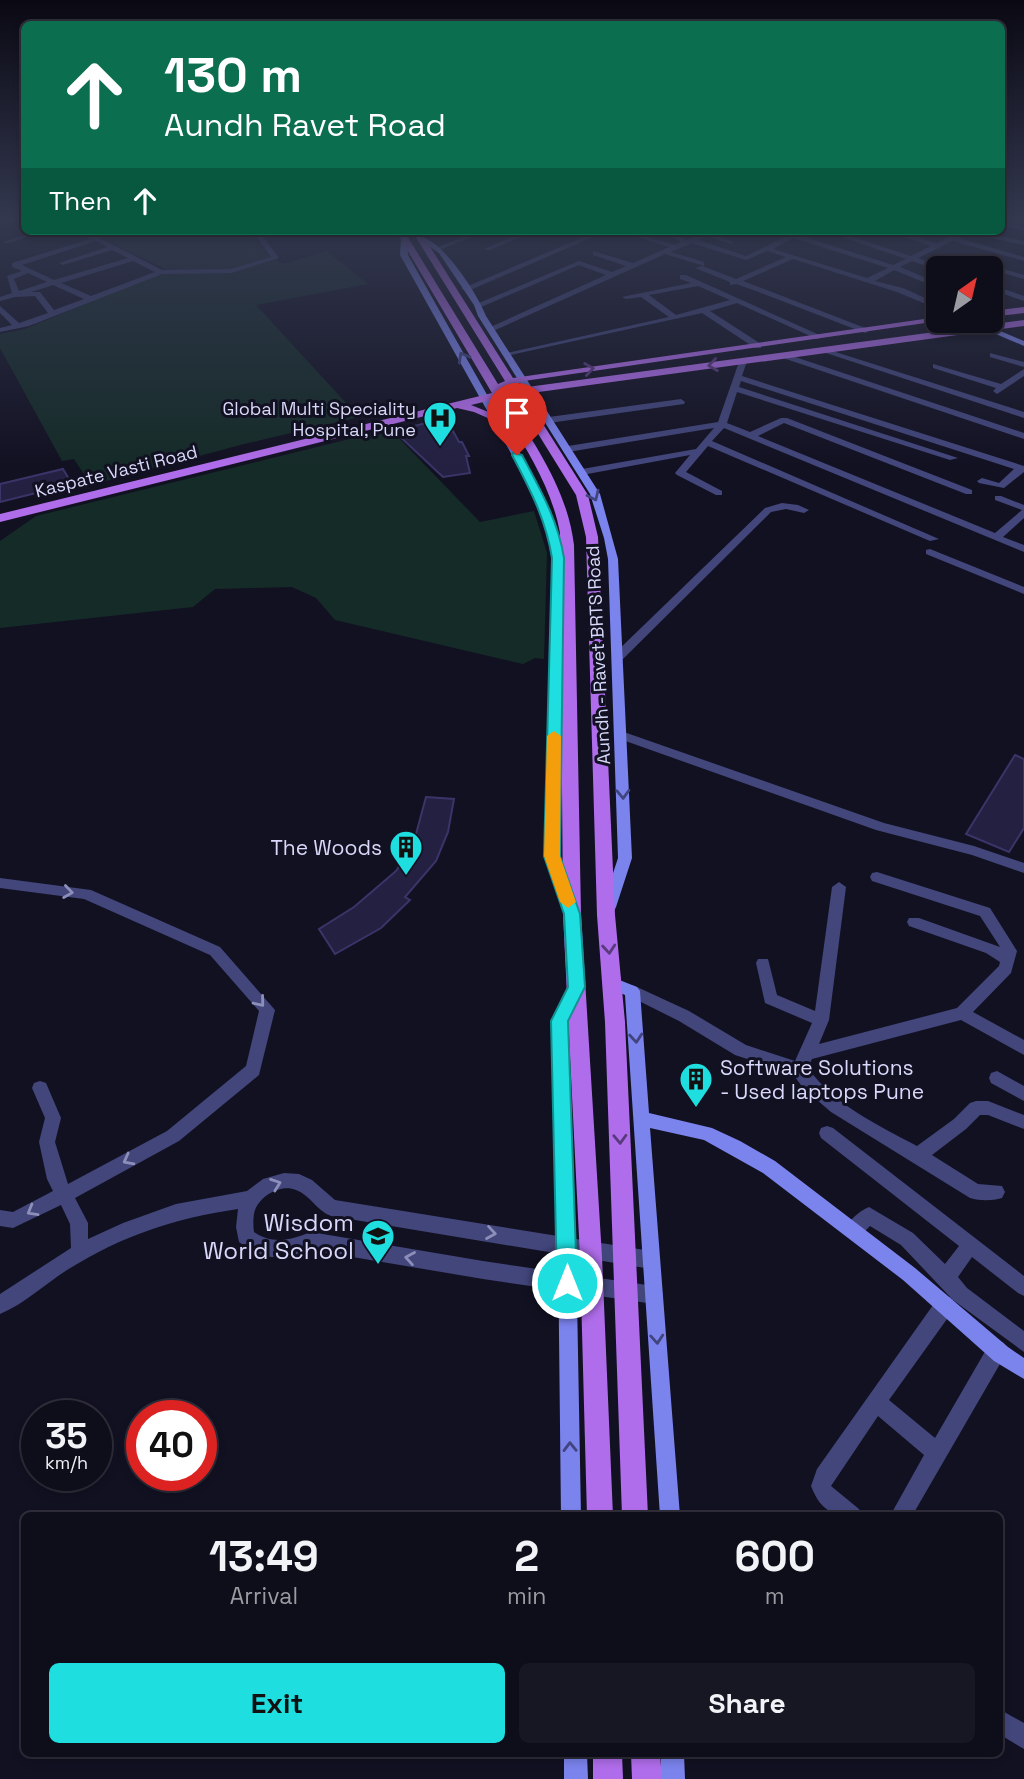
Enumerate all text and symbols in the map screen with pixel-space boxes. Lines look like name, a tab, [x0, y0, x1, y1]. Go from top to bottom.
text: 130 m	[164, 44, 302, 106]
icon: ahead	[49, 49, 140, 140]
text: Aundh Ravet Road	[164, 105, 446, 145]
icon: ahead	[126, 182, 164, 220]
text: Then	[49, 184, 112, 218]
north arrow	[926, 256, 1003, 332]
map controls	[926, 256, 1003, 333]
one-way arrow	[457, 352, 471, 365]
one-way arrow	[708, 357, 719, 372]
one-way arrow	[583, 361, 595, 376]
pin	[487, 383, 547, 455]
icon: arrive	[498, 394, 536, 432]
place label: Global Multi Speciality Hospital, Pune	[222, 397, 416, 441]
hospital icon: Global Multi Speciality Hospital, Pune	[421, 399, 459, 448]
street label: Kaspate Vasti Road	[32, 440, 200, 502]
one-way arrow	[586, 489, 600, 501]
street label: Aundh - Ravet BRTS Road	[581, 545, 615, 765]
one-way arrow	[615, 788, 630, 799]
building icon: The Woods	[387, 828, 425, 877]
place label: The Woods	[270, 834, 382, 861]
one-way arrow	[62, 884, 73, 899]
one-way arrow	[601, 944, 616, 955]
one-way arrow	[251, 994, 264, 1007]
one-way arrow	[628, 1033, 643, 1044]
place label: Software Solutions - Used laptops Pune	[720, 1054, 924, 1105]
building icon: Software Solutions - Used laptops Pune	[677, 1060, 715, 1109]
one-way arrow	[612, 1134, 627, 1145]
one-way arrow	[123, 1151, 135, 1165]
one-way arrow	[269, 1178, 282, 1192]
one-way arrow	[27, 1203, 39, 1216]
place label: Wisdom World School	[203, 1207, 354, 1266]
school or university icon: Wisdom World School	[359, 1217, 397, 1266]
one-way arrow	[486, 1225, 497, 1240]
position arrow	[530, 1246, 604, 1320]
one-way arrow	[404, 1251, 415, 1266]
one-way arrow	[649, 1333, 664, 1344]
speed limit sign: 40	[126, 1400, 217, 1491]
text: 35	[45, 1414, 88, 1458]
one-way arrow	[562, 1442, 578, 1452]
text: km/h	[45, 1451, 88, 1474]
text: 13:49	[209, 1530, 319, 1583]
text: 2	[514, 1530, 539, 1583]
text: 600	[735, 1530, 815, 1583]
text: Arrival	[230, 1581, 298, 1611]
text: min	[507, 1581, 546, 1611]
text: m	[765, 1581, 785, 1611]
button: Exit	[49, 1663, 505, 1743]
button: Share	[519, 1663, 975, 1743]

